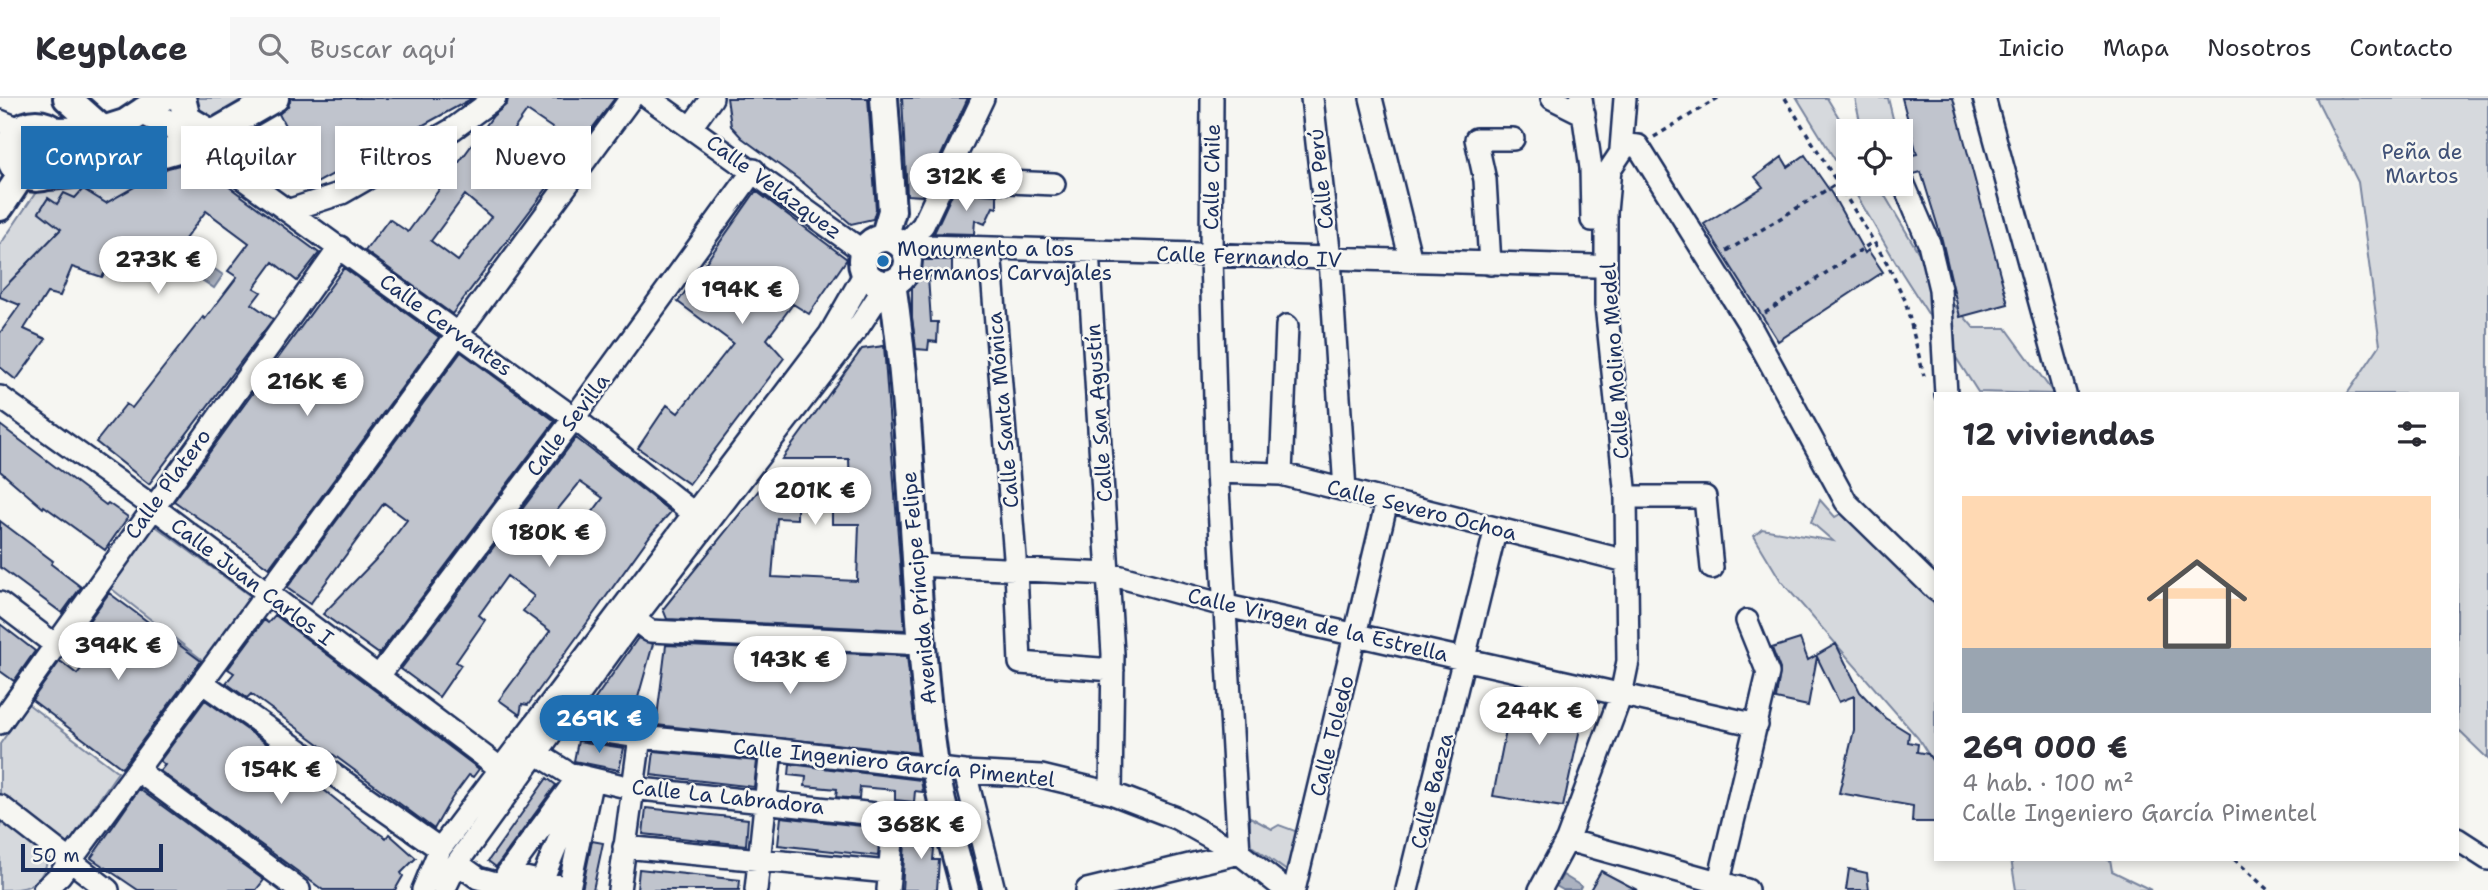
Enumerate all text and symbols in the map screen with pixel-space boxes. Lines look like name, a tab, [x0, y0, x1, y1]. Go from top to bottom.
search box	[230, 17, 720, 80]
text: Keyplace	[35, 26, 188, 71]
icon: search	[254, 29, 292, 67]
text: Buscar aquí	[310, 31, 455, 66]
text: Inicio	[1999, 32, 2065, 64]
text: Mapa	[2103, 32, 2169, 64]
text: Nosotros	[2207, 32, 2312, 64]
text: Contacto	[2350, 32, 2453, 64]
map controls	[1836, 119, 1913, 196]
button: locate	[1836, 119, 1913, 196]
street label: Calle Chile	[1197, 124, 1227, 230]
chip: Comprar	[21, 126, 167, 189]
chip: Alquilar	[181, 126, 321, 189]
chip: Filtros	[335, 126, 457, 189]
chip: Nuevo	[471, 126, 591, 189]
street label: Calle Perú	[1302, 127, 1340, 231]
street label: Calle Velázquez	[701, 128, 847, 246]
park label: Peña de Martos	[2381, 138, 2463, 190]
pin: 312K €	[909, 153, 1023, 213]
text: 312K €	[926, 161, 1006, 191]
place label: Monumento a los Hermanos Carvajales	[897, 235, 1112, 287]
pin: 273K €	[101, 236, 215, 296]
street label: Calle Fernando IV	[1156, 240, 1342, 274]
text: 273K €	[115, 244, 201, 274]
marker: Monumento a los Hermanos Carvajales	[875, 253, 891, 269]
street label: Calle Molino Medel	[1594, 261, 1636, 460]
pin: 194K €	[685, 266, 799, 326]
street label: Calle Cervantes	[374, 267, 518, 383]
text: 194K €	[701, 274, 783, 304]
street label: Calle Santa Mónica	[980, 311, 1026, 509]
street label: Calle San Agustín	[1079, 323, 1119, 503]
pin: 216K €	[250, 358, 364, 418]
text: 216K €	[267, 366, 347, 396]
street label: Calle Sevilla	[520, 368, 616, 482]
text: 12 viviendas	[1962, 414, 2155, 455]
icon: filters	[2393, 415, 2431, 453]
street label: Calle Platero	[118, 423, 218, 545]
pin: 201K €	[758, 468, 872, 527]
street label: Avenida Príncipe Felipe	[895, 470, 943, 706]
street label: Calle Severo Ochoa	[1324, 473, 1520, 547]
text: 201K €	[774, 475, 856, 505]
pin: 180K €	[492, 510, 606, 569]
street label: Calle Juan Carlos I	[165, 512, 339, 652]
text: 180K €	[508, 517, 590, 547]
icon: home	[2134, 541, 2260, 667]
street label: Calle Virgen de la Estrella	[1185, 581, 1451, 669]
pin: 394K €	[61, 622, 175, 682]
text: 394K €	[74, 630, 162, 660]
pin: 143K €	[733, 636, 847, 696]
text: 143K €	[750, 644, 830, 674]
street label: Calle Toledo	[1303, 673, 1361, 799]
pin: 244K €	[1482, 688, 1596, 747]
text: 244K €	[1496, 695, 1583, 725]
pin: 269K €	[542, 696, 656, 755]
text: 269K €	[556, 703, 642, 733]
text: 269 000 €	[1962, 727, 2128, 768]
street label: Calle Baeza	[1404, 730, 1460, 852]
street label: Calle Ingeniero García Pimentel	[732, 732, 1057, 794]
pin: 154K €	[224, 746, 338, 806]
text: 154K €	[241, 754, 321, 784]
text: 4 hab. · 100 m²	[1962, 768, 2134, 798]
street label: Calle La Labradora	[630, 773, 826, 821]
text: Calle Ingeniero García Pimentel	[1962, 798, 2316, 828]
pin: 368K €	[864, 802, 978, 861]
text: 368K €	[877, 809, 965, 839]
scale bar	[21, 841, 163, 873]
text: 50 m	[32, 843, 80, 868]

